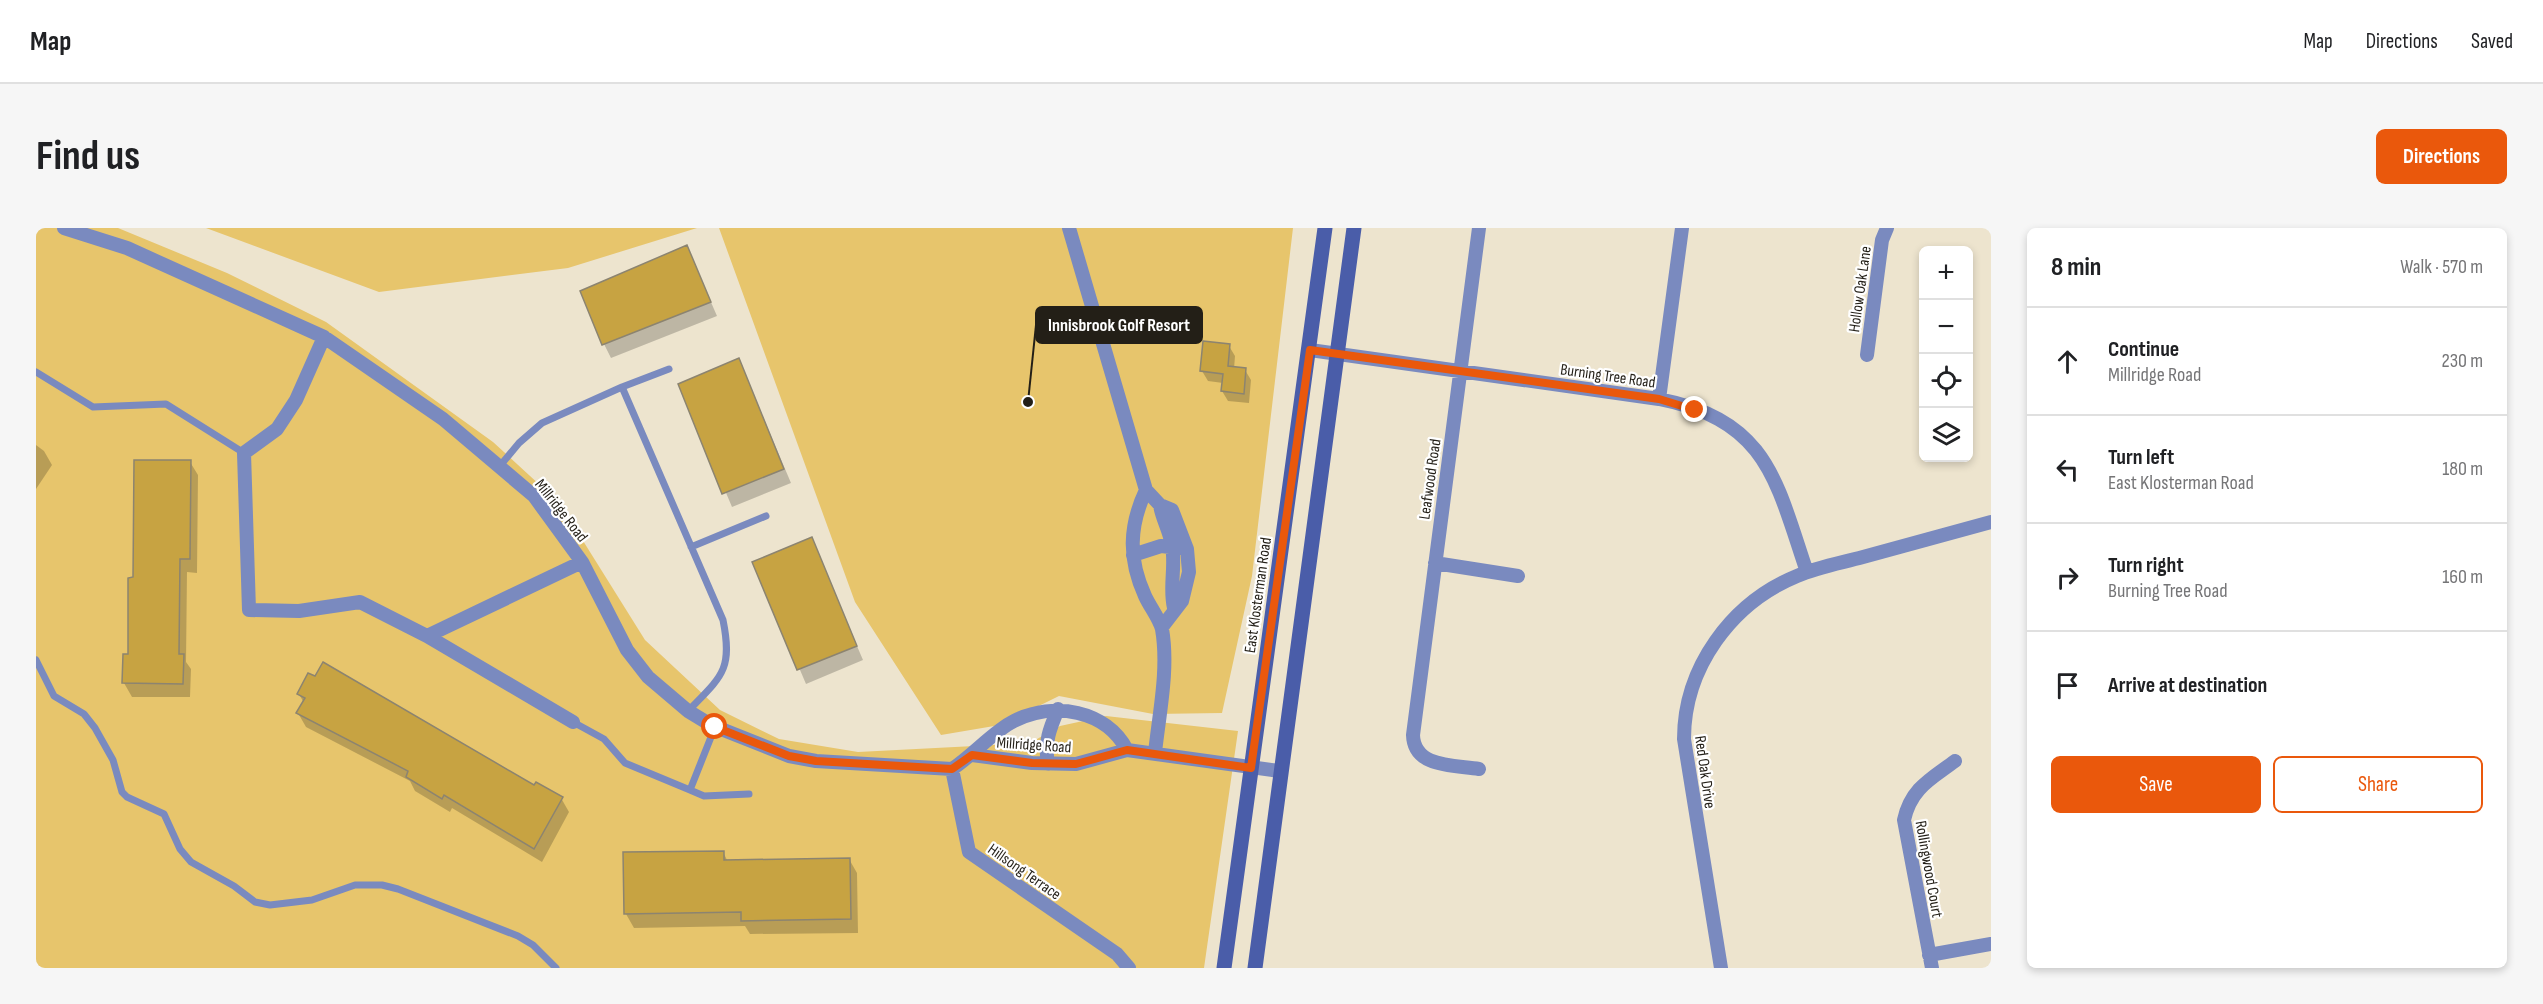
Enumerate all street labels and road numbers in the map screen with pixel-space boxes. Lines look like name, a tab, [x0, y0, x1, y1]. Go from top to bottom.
street label: Hollow Oak Lane	[1845, 245, 1876, 333]
street label: Burning Tree Road	[1559, 360, 1657, 393]
street label: Leafwood Road	[1415, 438, 1446, 521]
street label: Millridge Road	[530, 476, 591, 546]
street label: East Klosterman Road	[1241, 536, 1276, 654]
street label: Millridge Road	[996, 733, 1072, 758]
street label: Red Oak Drive	[1690, 735, 1719, 810]
street label: Rollingwood Court	[1911, 819, 1946, 919]
street label: Hillsong Terrace	[984, 840, 1064, 904]

